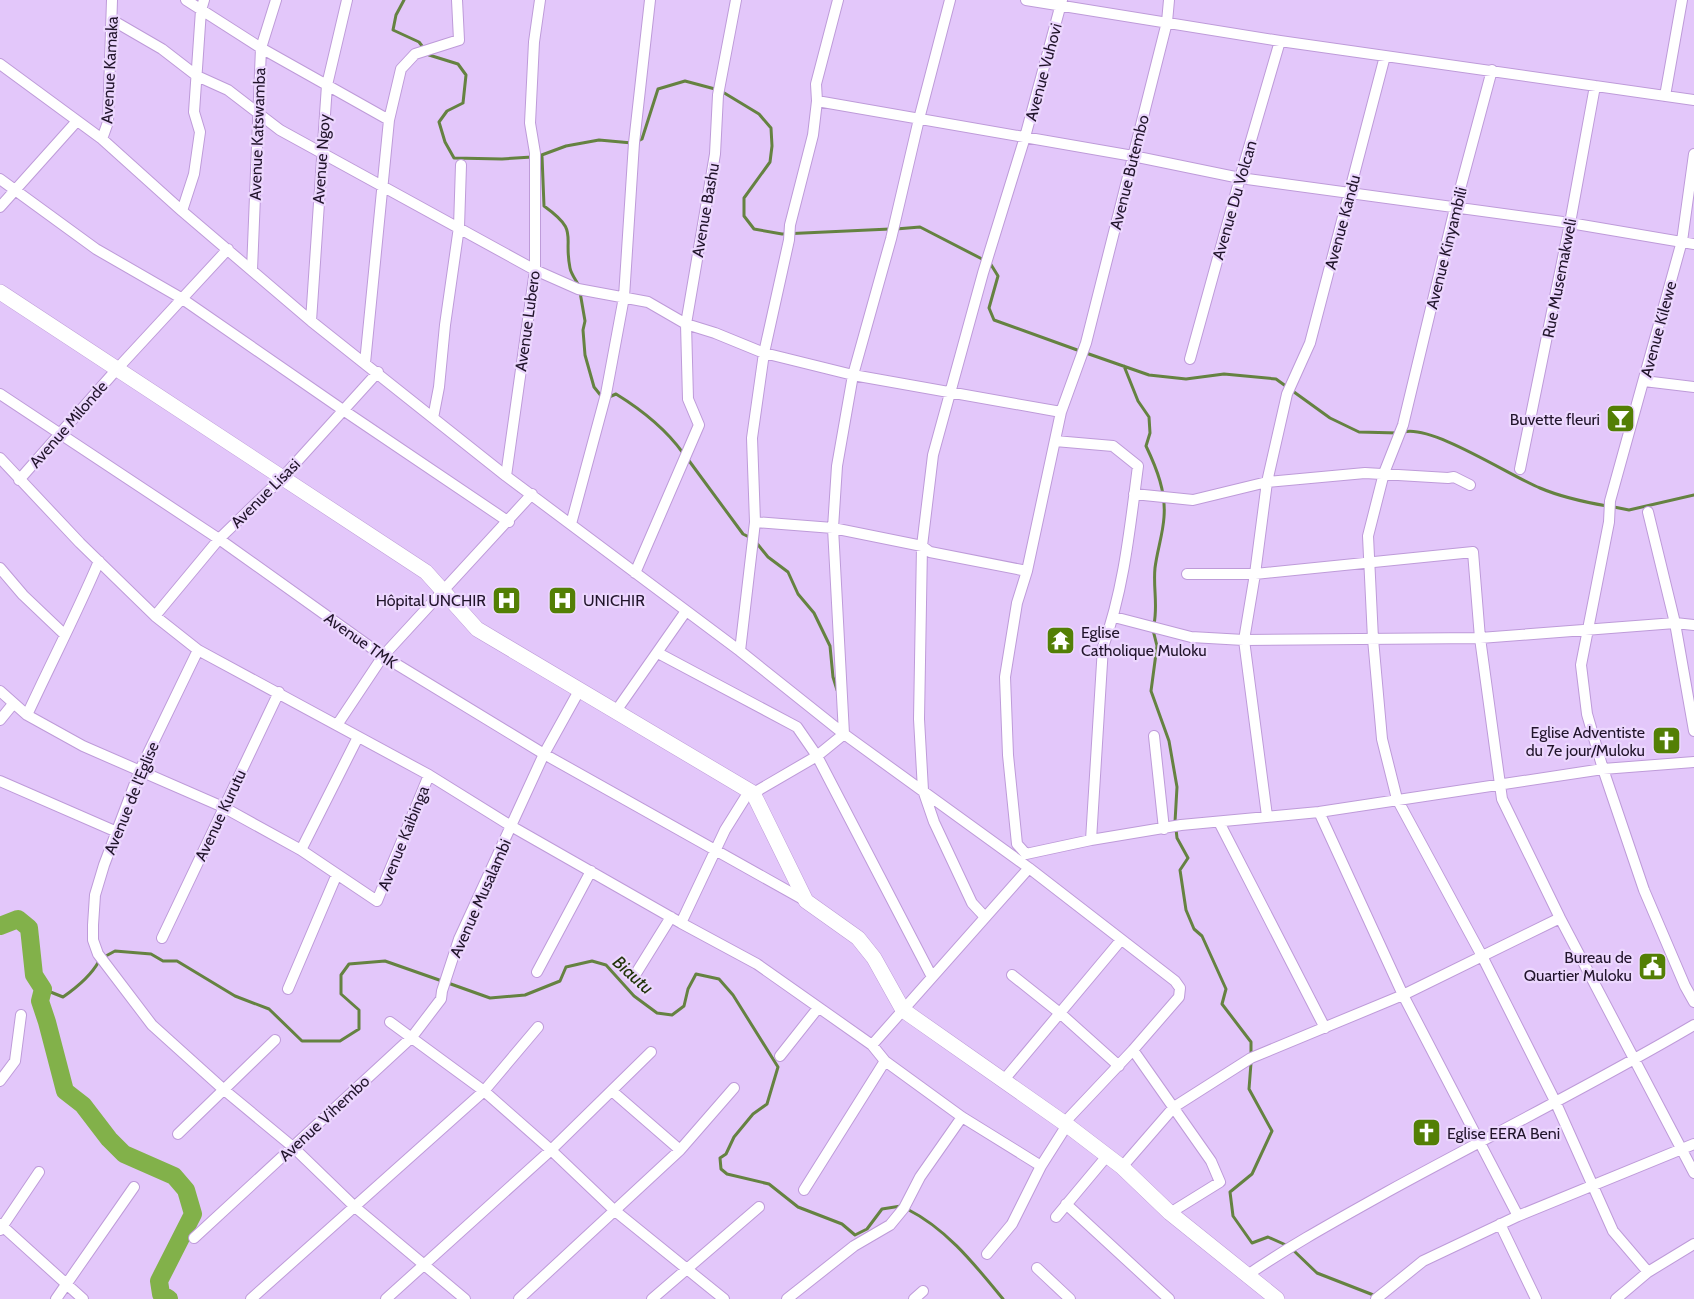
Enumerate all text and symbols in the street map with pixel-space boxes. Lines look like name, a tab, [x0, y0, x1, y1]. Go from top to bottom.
street label: Avenue Kamaka	[97, 16, 122, 124]
street label: Avenue Vuhovi	[1021, 21, 1066, 123]
street label: Avenue Katswamba	[246, 67, 269, 201]
street label: Avenue Ngoy	[309, 113, 334, 205]
street label: Avenue Butembo	[1106, 113, 1153, 231]
street label: Avenue Du Volcan	[1208, 138, 1261, 262]
street label: Avenue Bashu	[688, 162, 723, 259]
street label: Avenue Kandu	[1321, 173, 1364, 272]
street label: Avenue Kinyambili	[1422, 185, 1471, 311]
street label: Rue Musemakweli	[1539, 217, 1580, 339]
street label: Avenue Lubero	[511, 269, 544, 373]
street label: Avenue Kilewe	[1637, 279, 1680, 379]
street label: Avenue Milonde	[25, 377, 111, 472]
bar icon: Buvette fleuri	[1605, 403, 1637, 435]
place label: Buvette fleuri	[1510, 410, 1600, 429]
street label: Avenue Lisasi	[227, 455, 304, 532]
hospital icon: Hôpital UNCHIR	[491, 584, 523, 616]
hospital icon: UNICHIR	[546, 584, 578, 616]
place label: Hôpital UNCHIR	[376, 591, 486, 610]
place label: UNICHIR	[583, 591, 645, 610]
street label: Avenue TMK	[321, 608, 401, 672]
place label: Eglise Catholique Muloku	[1081, 623, 1207, 660]
temple icon: Eglise Catholique Muloku	[1044, 625, 1076, 657]
place label: Eglise Adventiste du 7e jour/Muloku	[1526, 723, 1645, 760]
church icon: Eglise Adventiste du 7e jour/Muloku	[1650, 725, 1682, 757]
street label: Avenue de l'Eglise	[100, 739, 163, 857]
street label: Avenue Kurutu	[191, 767, 250, 864]
street label: Avenue Kaibinga	[374, 783, 433, 893]
street label: Avenue Musalambi	[446, 836, 515, 960]
place label: Bureau de Quartier Muloku	[1524, 948, 1632, 985]
public building icon: Bureau de Quartier Muloku	[1637, 950, 1669, 982]
water label: Biautu	[608, 951, 658, 999]
street label: Avenue Vihembo	[275, 1071, 374, 1165]
church icon: Eglise EERA Beni	[1410, 1117, 1442, 1149]
place label: Eglise EERA Beni	[1447, 1124, 1560, 1143]

